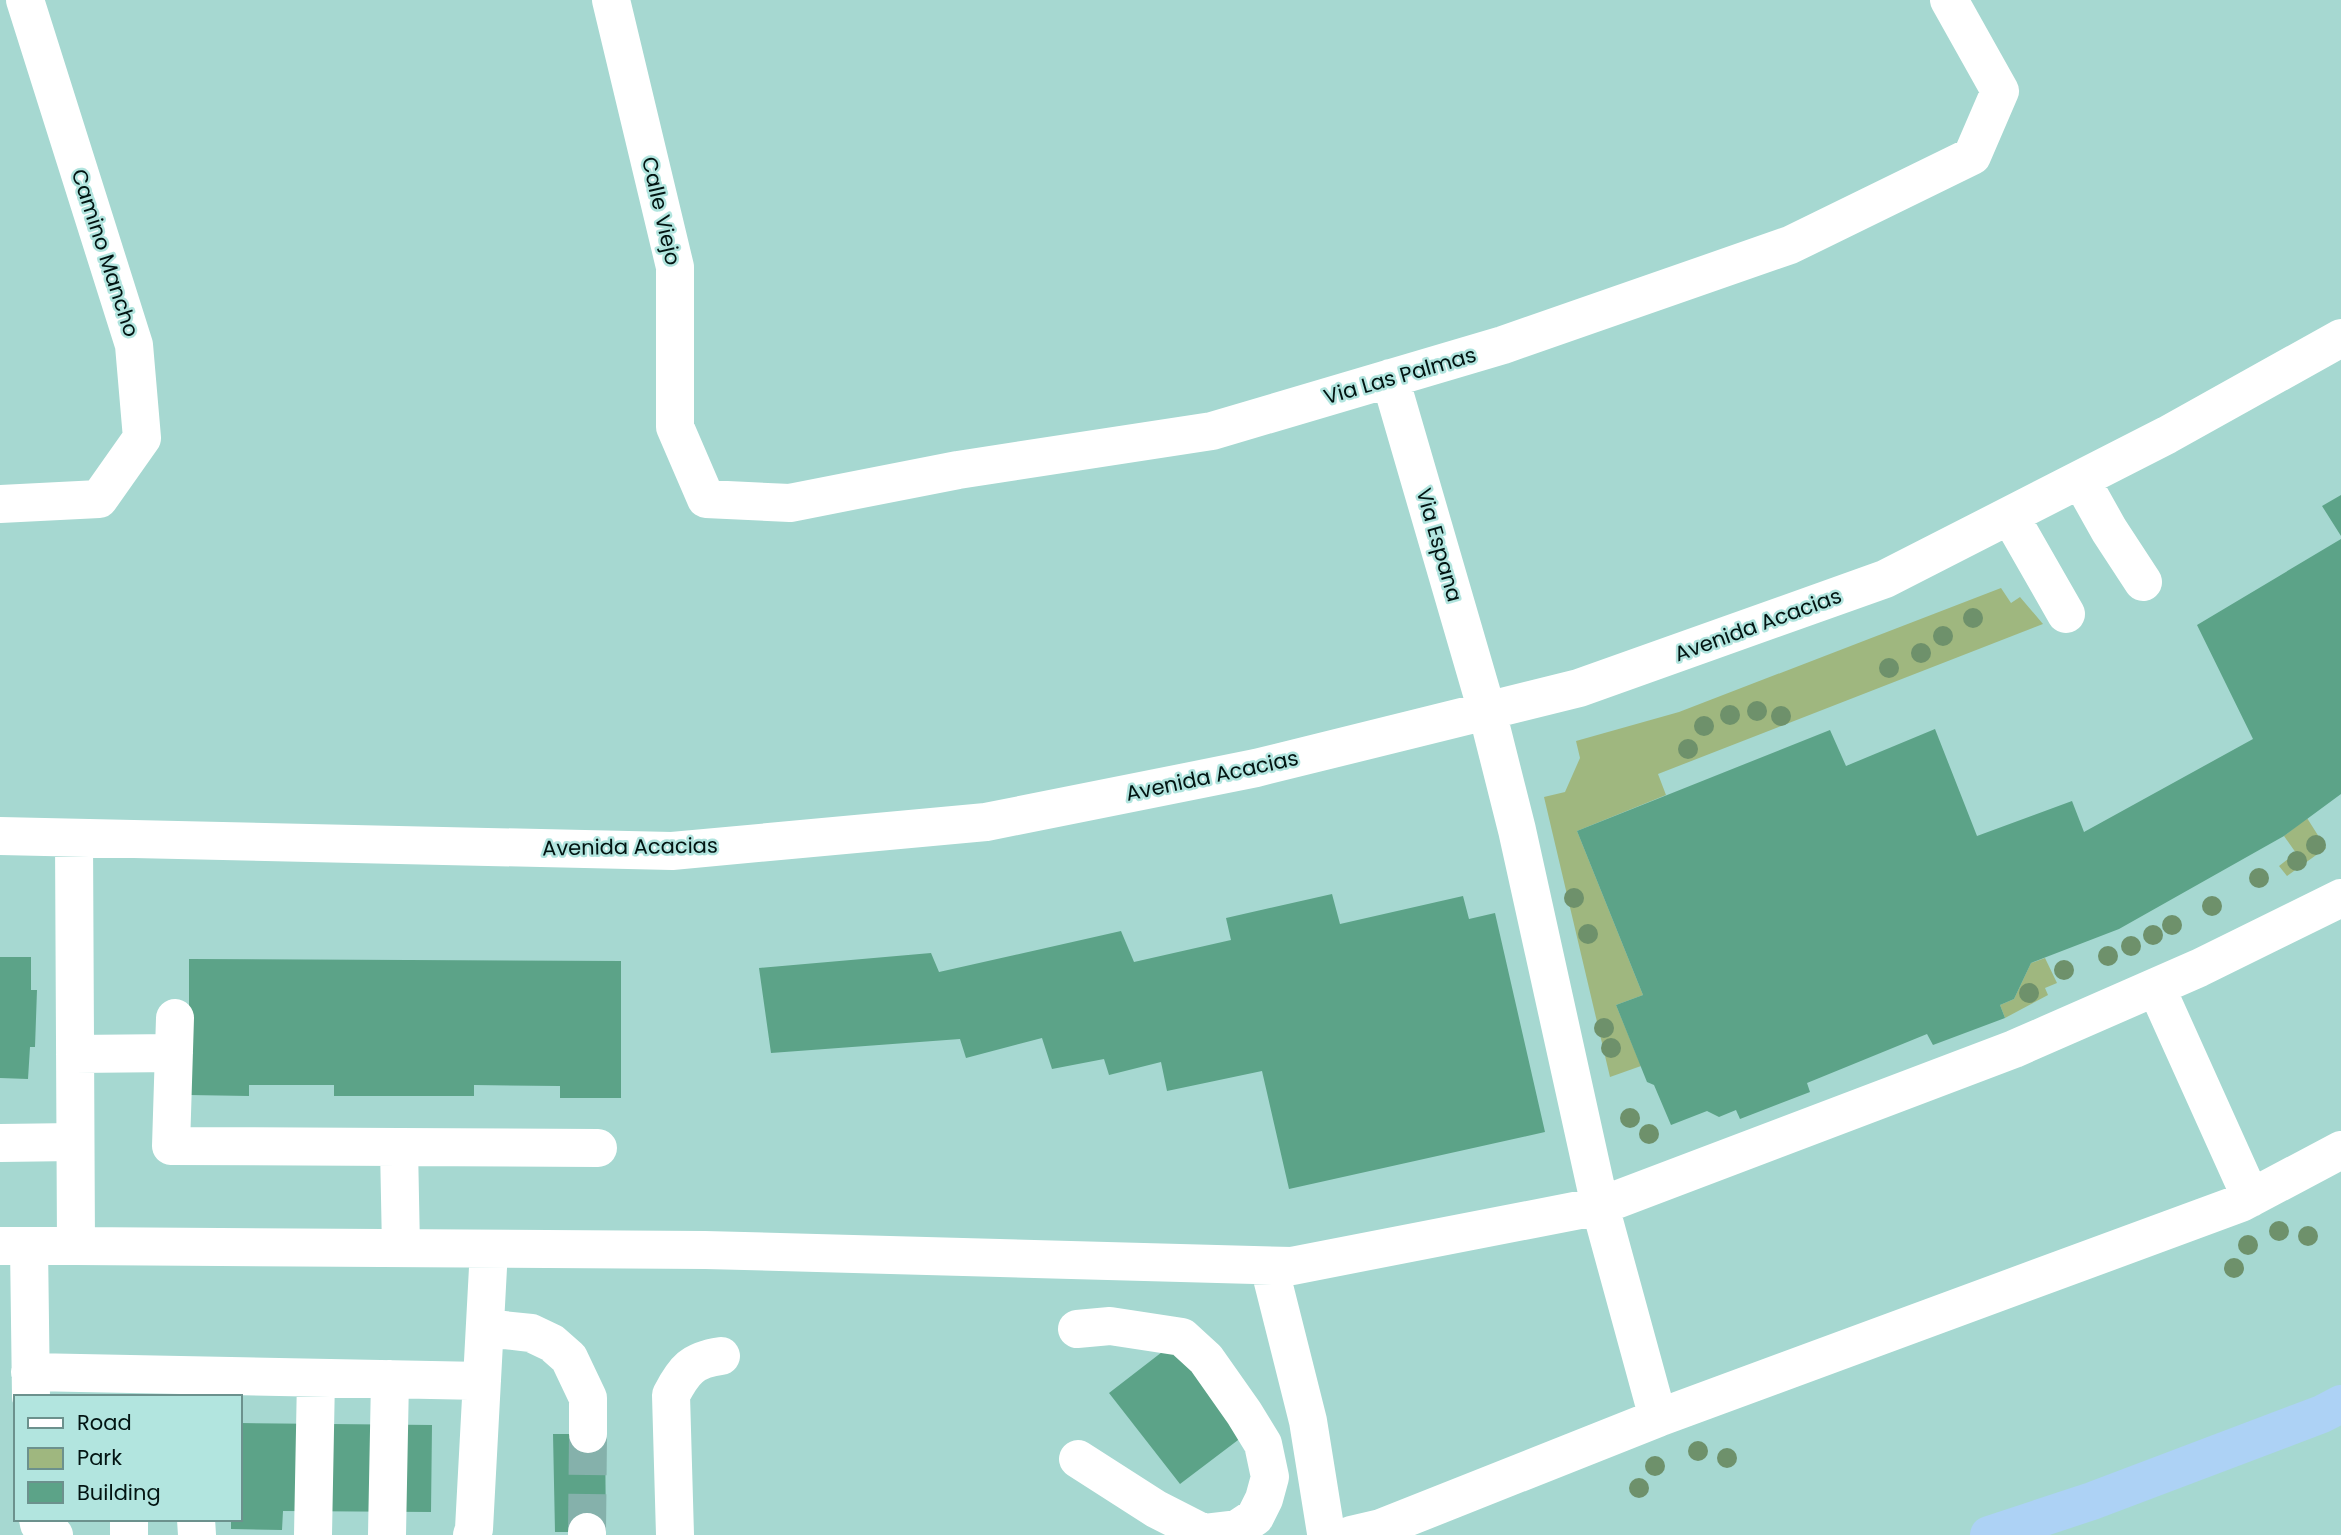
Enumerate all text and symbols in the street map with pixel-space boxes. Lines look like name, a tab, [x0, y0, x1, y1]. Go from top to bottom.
street label: Calle Viejo	[635, 154, 688, 268]
street label: Camino Mancho	[65, 165, 146, 341]
street label: Via Las Palmas	[1320, 340, 1479, 411]
street label: Via Espana	[1409, 485, 1470, 605]
street label: Avenida Acacias	[1670, 581, 1845, 668]
street label: Avenida Acacias	[1123, 743, 1301, 808]
street label: Avenida Acacias	[542, 830, 718, 863]
legend	[14, 1395, 242, 1521]
text: Road	[77, 1408, 132, 1437]
text: Park	[77, 1443, 122, 1472]
text: Building	[77, 1478, 161, 1507]

